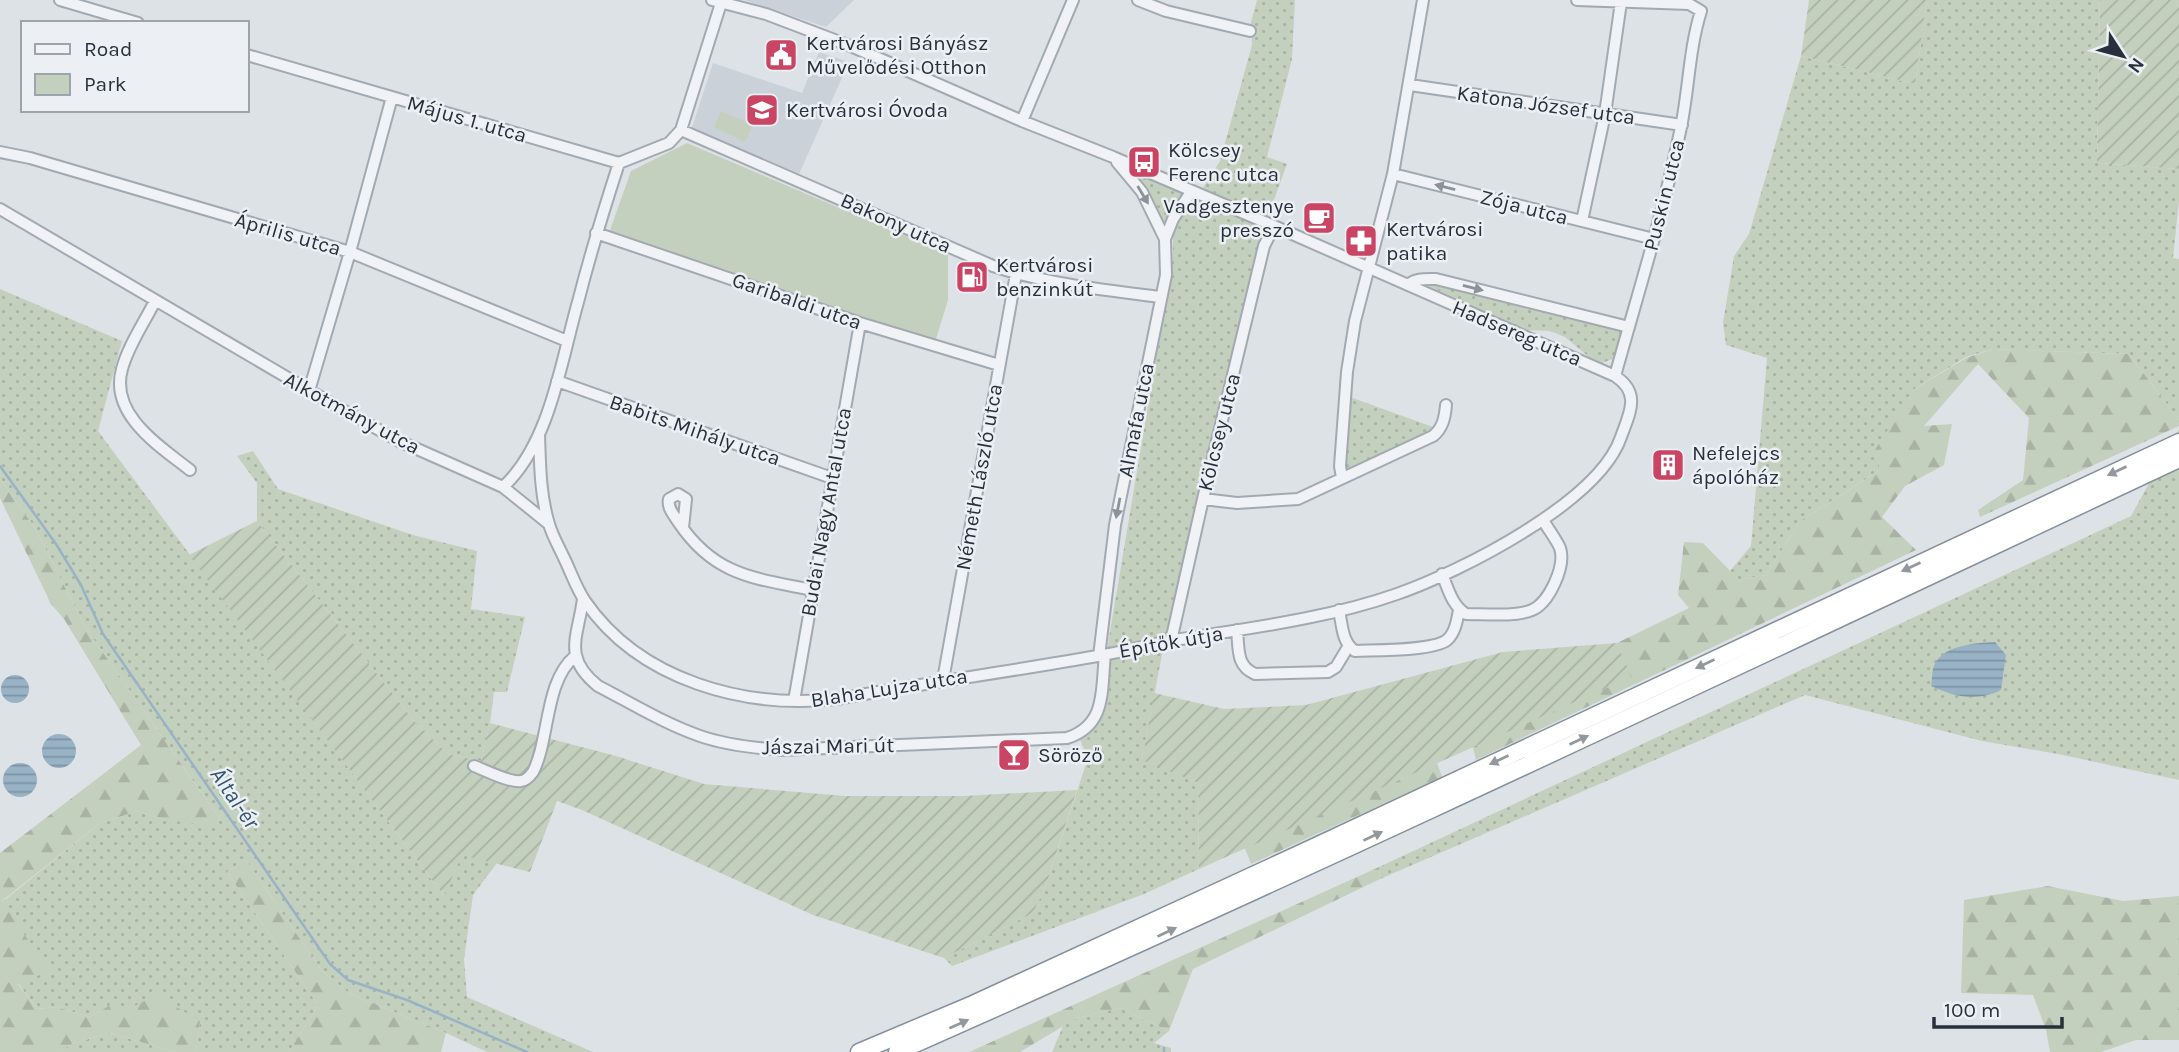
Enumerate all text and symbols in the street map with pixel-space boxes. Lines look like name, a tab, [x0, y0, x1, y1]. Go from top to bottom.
legend	[21, 21, 248, 112]
north arrow	[2088, 21, 2158, 91]
place label: Kertvárosi Bányász Művelődési Otthon	[806, 31, 988, 79]
public building icon: Kertvárosi Bányász Művelődési Otthon	[762, 36, 800, 74]
text: Road	[84, 37, 132, 61]
text: N	[2123, 53, 2149, 77]
text: Park	[84, 72, 127, 96]
street label: Katona József utca	[1455, 81, 1637, 129]
street label: Május 1. utca	[404, 90, 530, 148]
school or university icon: Kertvárosi Óvoda	[743, 91, 781, 129]
place label: Kertvárosi Óvoda	[786, 98, 948, 122]
street label: Puskin utca	[1639, 137, 1689, 253]
place label: Kölcsey Ferenc utca	[1168, 138, 1279, 186]
bus stop icon: Kölcsey Ferenc utca	[1125, 143, 1163, 181]
one-way arrow	[1434, 181, 1456, 192]
street label: Zója utca	[1477, 184, 1571, 230]
one-way arrow	[1137, 186, 1149, 205]
street label: Bakony utca	[837, 188, 955, 258]
place label: Vadgesztenye presszó	[1163, 194, 1294, 242]
cafe icon: Vadgesztenye presszó	[1300, 199, 1338, 237]
street label: Április utca	[232, 207, 344, 261]
place label: Kertvárosi patika	[1386, 217, 1484, 265]
pharmacy icon: Kertvárosi patika	[1342, 222, 1380, 260]
place label: Kertvárosi benzinkút	[996, 253, 1094, 301]
fuel station icon: Kertvárosi benzinkút	[953, 258, 991, 296]
street label: Garibaldi utca	[729, 268, 865, 334]
one-way arrow	[1462, 283, 1484, 294]
street label: Hadsereg utca	[1449, 295, 1585, 371]
street label: Almafa utca	[1113, 361, 1159, 479]
street label: Alkotmány utca	[280, 367, 424, 459]
street label: Kölcsey utca	[1193, 371, 1245, 493]
street label: Németh László utca	[951, 382, 1007, 572]
street label: Babits Mihály utca	[606, 389, 784, 471]
street label: Budai Nagy Antal utca	[796, 406, 856, 618]
place label: Nefelejcs ápolóház	[1692, 441, 1780, 489]
building icon: Nefelejcs ápolóház	[1649, 446, 1687, 484]
one-way arrow	[2107, 465, 2127, 477]
one-way arrow	[1113, 497, 1124, 519]
one-way arrow	[1901, 561, 1921, 573]
street label: Építők útja	[1117, 621, 1225, 663]
one-way arrow	[1695, 658, 1715, 669]
street label: Blaha Lujza utca	[809, 664, 969, 712]
street label: Jászai Mari út	[761, 733, 895, 759]
one-way arrow	[1569, 734, 1589, 746]
bar icon: Söröző	[995, 736, 1033, 774]
place label: Söröző	[1038, 743, 1103, 767]
one-way arrow	[1489, 755, 1509, 766]
water label: Által-ér	[205, 762, 266, 835]
one-way arrow	[1363, 831, 1384, 842]
one-way arrow	[1157, 926, 1177, 938]
scale bar	[1934, 986, 2062, 1030]
text: 100 m	[1944, 998, 2001, 1022]
one-way arrow	[949, 1018, 969, 1030]

